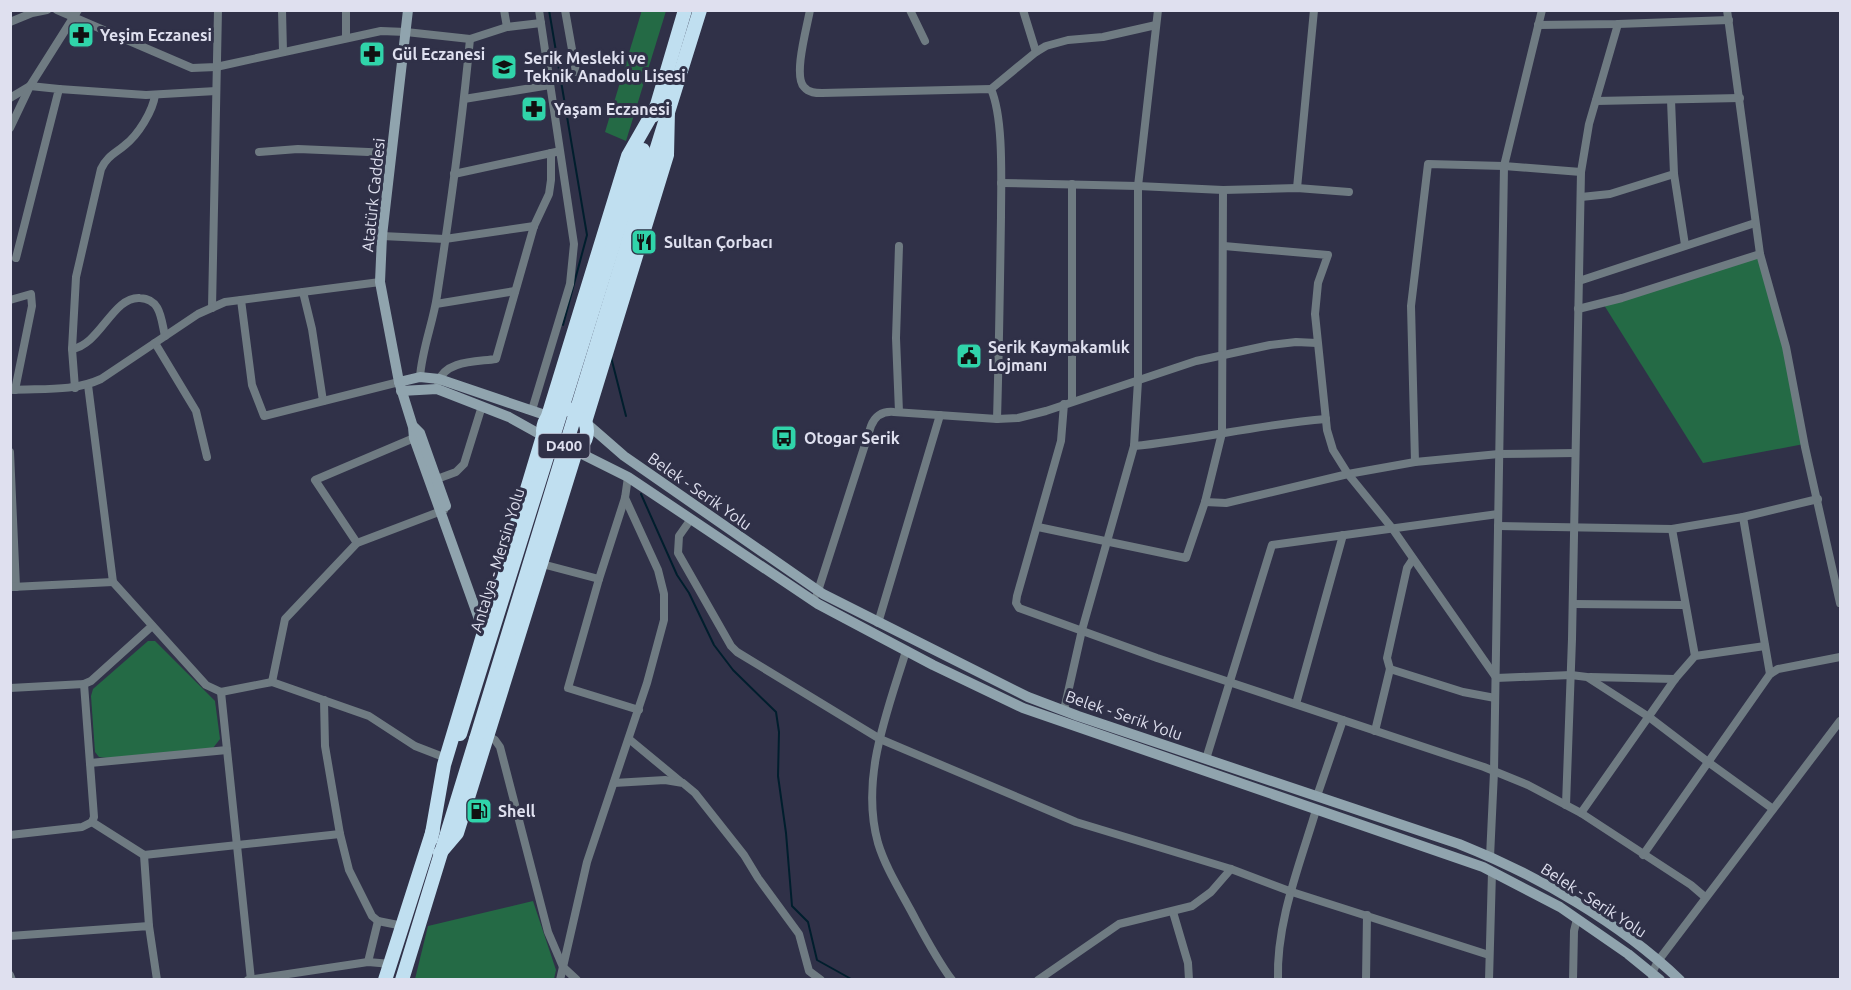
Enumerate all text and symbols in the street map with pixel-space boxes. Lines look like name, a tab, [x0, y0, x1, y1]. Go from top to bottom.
pharmacy icon: Yeşim Eczanesi	[66, 20, 96, 50]
place label: Yeşim Eczanesi	[100, 26, 212, 45]
pharmacy icon: Gül Eczanesi	[357, 39, 387, 69]
place label: Gül Eczanesi	[392, 45, 485, 63]
place label: Serik Mesleki ve Teknik Anadolu Lisesi	[524, 49, 686, 85]
school or university icon: Serik Mesleki ve Teknik Anadolu Lisesi	[489, 52, 519, 82]
pharmacy icon: Yaşam Eczanesi	[519, 94, 549, 124]
place label: Yaşam Eczanesi	[554, 100, 670, 119]
street label: Atatürk Caddesi	[358, 137, 388, 253]
restaurant icon: Sultan Çorbacı	[629, 227, 659, 257]
place label: Sultan Çorbacı	[664, 233, 773, 252]
place label: Serik Kaymakamlık Lojmanı	[988, 338, 1130, 374]
public building icon: Serik Kaymakamlık Lojmanı	[954, 341, 984, 371]
bus stop icon: Otogar Serik	[769, 423, 799, 453]
place label: Otogar Serik	[804, 429, 900, 447]
road number: D400	[538, 434, 590, 458]
street label: Belek - Serik Yolu	[645, 449, 755, 533]
street label: Antalya - Mersin Yolu	[467, 486, 527, 634]
street label: Belek - Serik Yolu	[1063, 687, 1185, 743]
fuel station icon: Shell	[464, 796, 494, 826]
place label: Shell	[498, 802, 536, 820]
street label: Belek - Serik Yolu	[1538, 859, 1650, 941]

